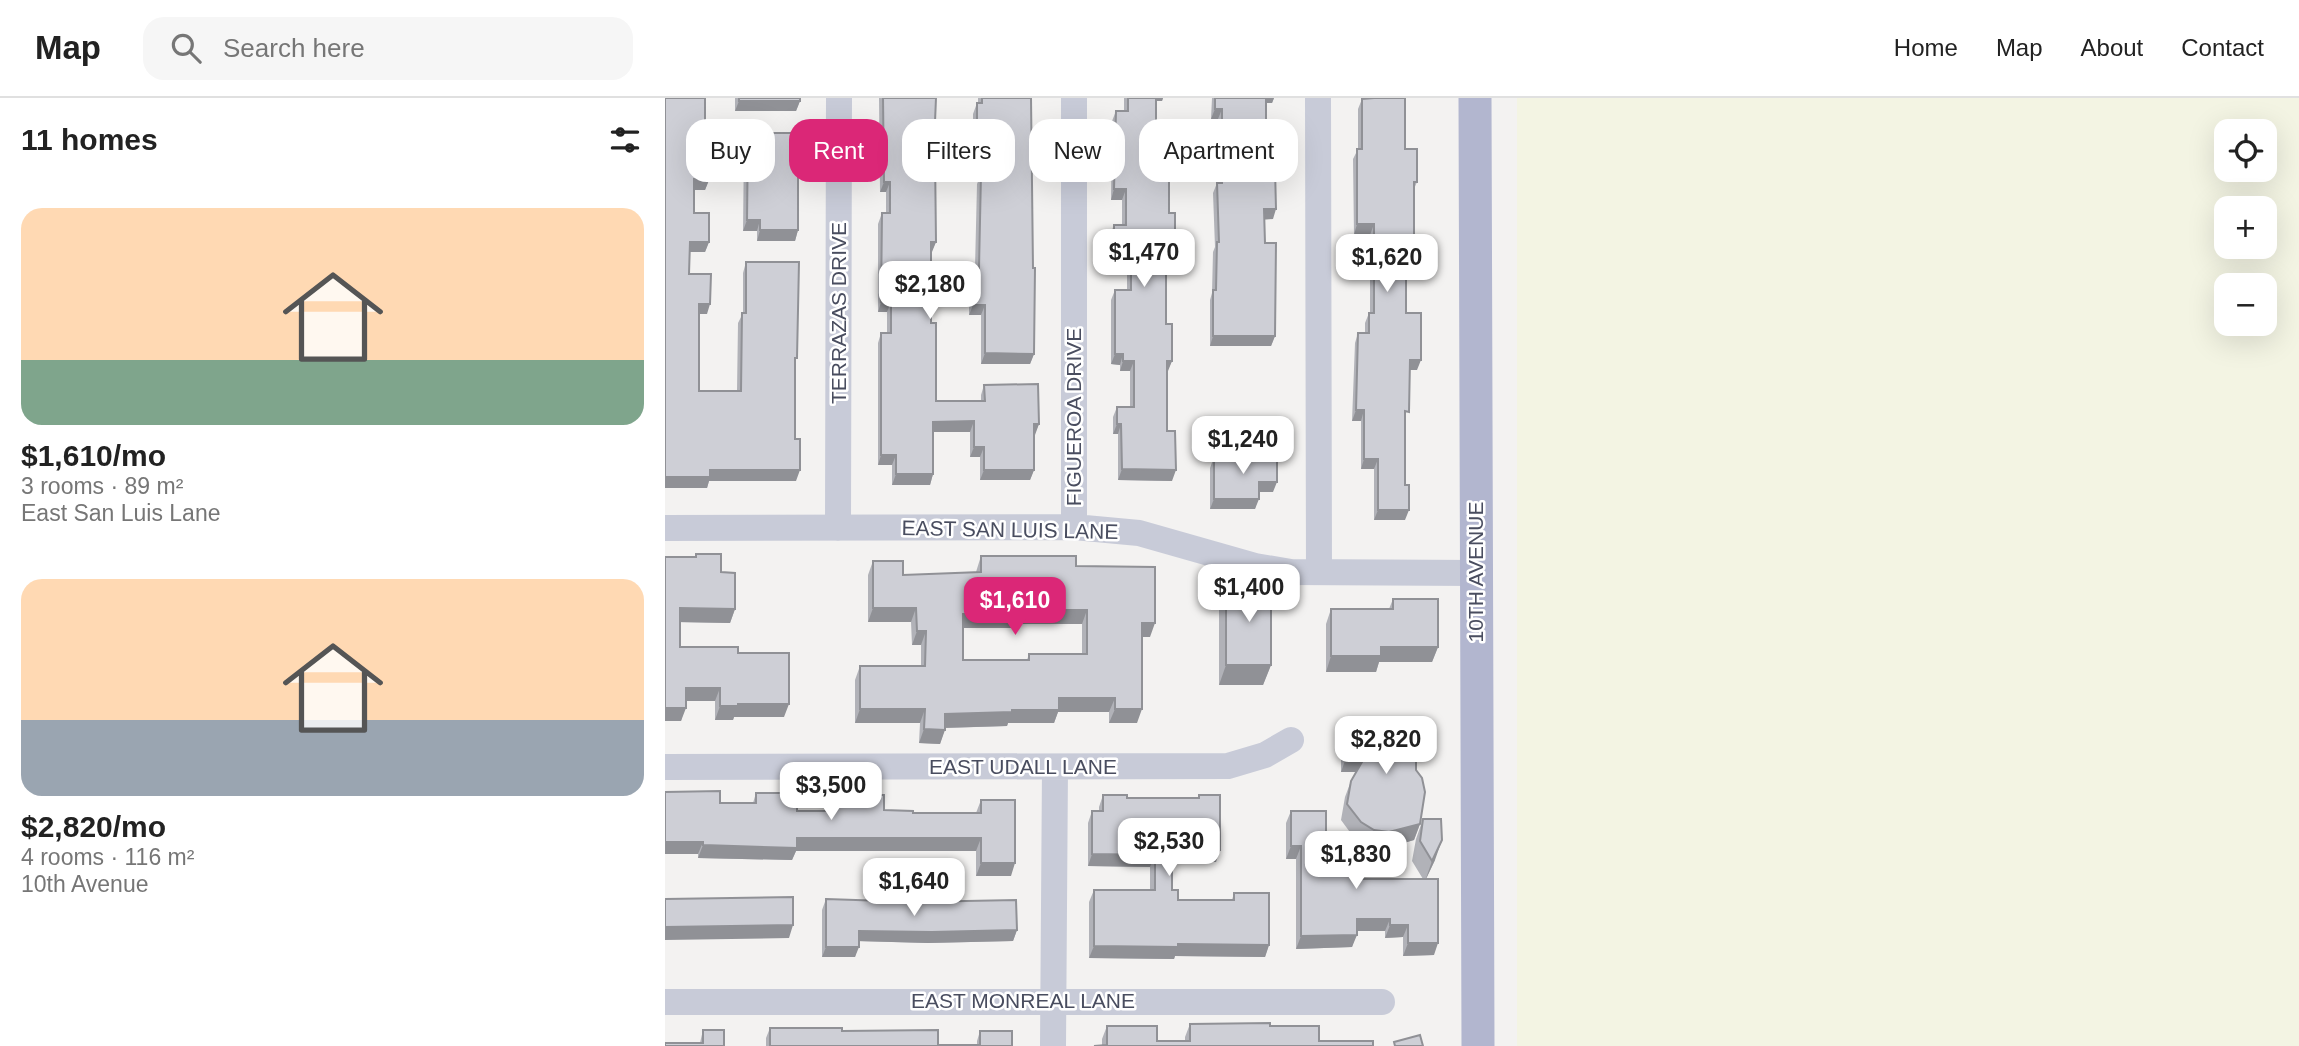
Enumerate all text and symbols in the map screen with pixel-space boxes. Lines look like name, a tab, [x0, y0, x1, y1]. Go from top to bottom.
search box	[143, 17, 633, 80]
text: Map	[35, 29, 101, 66]
icon: search	[167, 29, 205, 67]
text: Search here	[223, 33, 365, 63]
text: Home	[1894, 34, 1958, 61]
text: Map	[1996, 34, 2043, 61]
text: About	[2081, 34, 2143, 61]
text: Contact	[2181, 34, 2264, 61]
chip: Buy	[686, 119, 775, 182]
chip: Rent	[789, 119, 888, 182]
chip: Filters	[902, 119, 1015, 182]
chip: New	[1029, 119, 1125, 182]
chip: Apartment	[1139, 119, 1298, 182]
map controls	[2214, 119, 2277, 336]
button: locate	[2214, 119, 2277, 182]
icon: filters	[606, 121, 644, 159]
text: 11 homes	[21, 123, 158, 156]
button: +	[2214, 196, 2277, 259]
street label: TERRAZAS DRIVE	[827, 222, 850, 404]
pin: $1,470	[1087, 230, 1201, 289]
pin: $1,620	[1330, 234, 1444, 294]
text: $1,470	[1109, 239, 1179, 265]
text: $1,620	[1352, 244, 1422, 270]
icon: home	[270, 254, 396, 380]
pin: $2,180	[873, 262, 987, 321]
text: $2,180	[895, 271, 965, 297]
button: −	[2214, 273, 2277, 336]
street label: FIGUEROA DRIVE	[1062, 328, 1085, 506]
pin: $1,240	[1186, 416, 1300, 476]
text: $1,240	[1208, 426, 1278, 452]
text: $1,610/mo	[21, 439, 166, 472]
text: 3 rooms · 89 m²	[21, 473, 183, 499]
text: East San Luis Lane	[21, 500, 220, 526]
street label: 10TH AVENUE	[1464, 502, 1487, 642]
street label: EAST SAN LUIS LANE	[901, 516, 1119, 543]
pin: $1,400	[1192, 564, 1306, 624]
text: $1,400	[1214, 574, 1284, 600]
pin: $1,610	[958, 578, 1072, 637]
text: $1,610	[980, 587, 1050, 613]
icon: home	[270, 625, 396, 751]
pin: $2,820	[1329, 716, 1443, 776]
text: $2,820	[1351, 726, 1421, 752]
street label: EAST UDALL LANE	[929, 755, 1117, 778]
pin: $3,500	[774, 762, 888, 822]
text: $3,500	[796, 772, 866, 798]
text: $2,820/mo	[21, 810, 166, 843]
pin: $2,530	[1112, 818, 1226, 878]
text: $2,530	[1134, 828, 1204, 854]
pin: $1,830	[1299, 832, 1413, 891]
text: $1,830	[1321, 841, 1391, 867]
text: 4 rooms · 116 m²	[21, 844, 194, 870]
pin: $1,640	[857, 858, 971, 918]
text: $1,640	[879, 868, 949, 894]
text: 10th Avenue	[21, 871, 148, 897]
street label: EAST MONREAL LANE	[911, 989, 1135, 1012]

